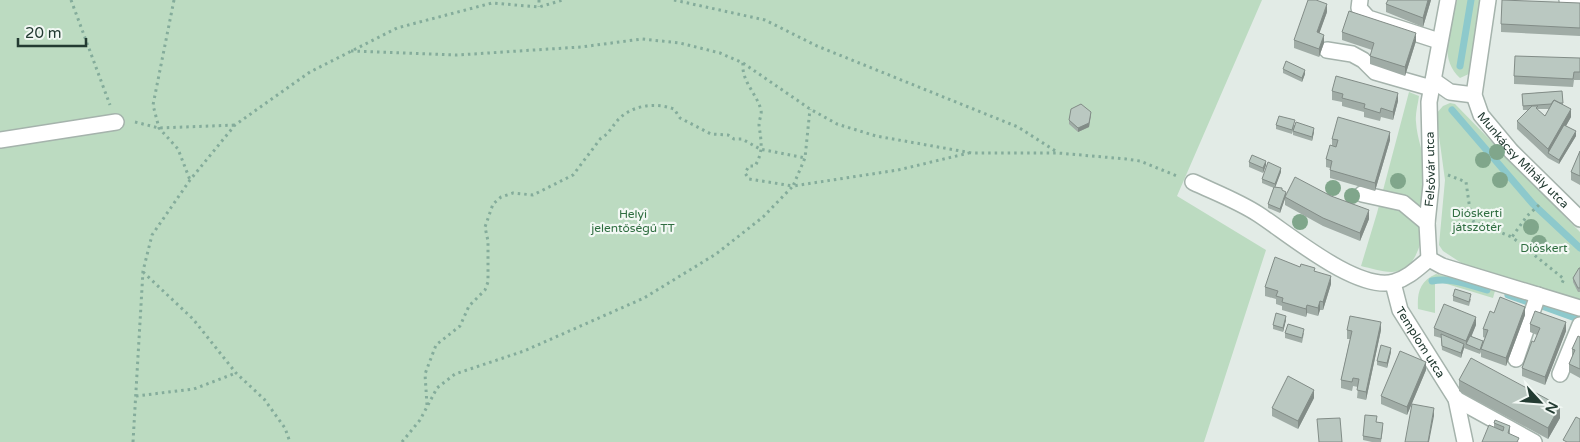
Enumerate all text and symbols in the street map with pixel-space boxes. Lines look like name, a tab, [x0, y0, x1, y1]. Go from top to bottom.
scale bar	[18, 15, 85, 47]
text: 20 m	[25, 24, 62, 42]
street label: Munkácsy Mihály utca	[1475, 109, 1572, 211]
street label: Felsővár utca	[1422, 131, 1438, 208]
park label: Dióskerti játszótér	[1451, 206, 1502, 234]
park label: Helyi jelentőségű TT	[590, 207, 676, 235]
park label: Dióskert	[1520, 241, 1568, 255]
street label: Templom utca	[1393, 304, 1448, 380]
north arrow	[1515, 377, 1565, 427]
text: N	[1541, 399, 1561, 416]

